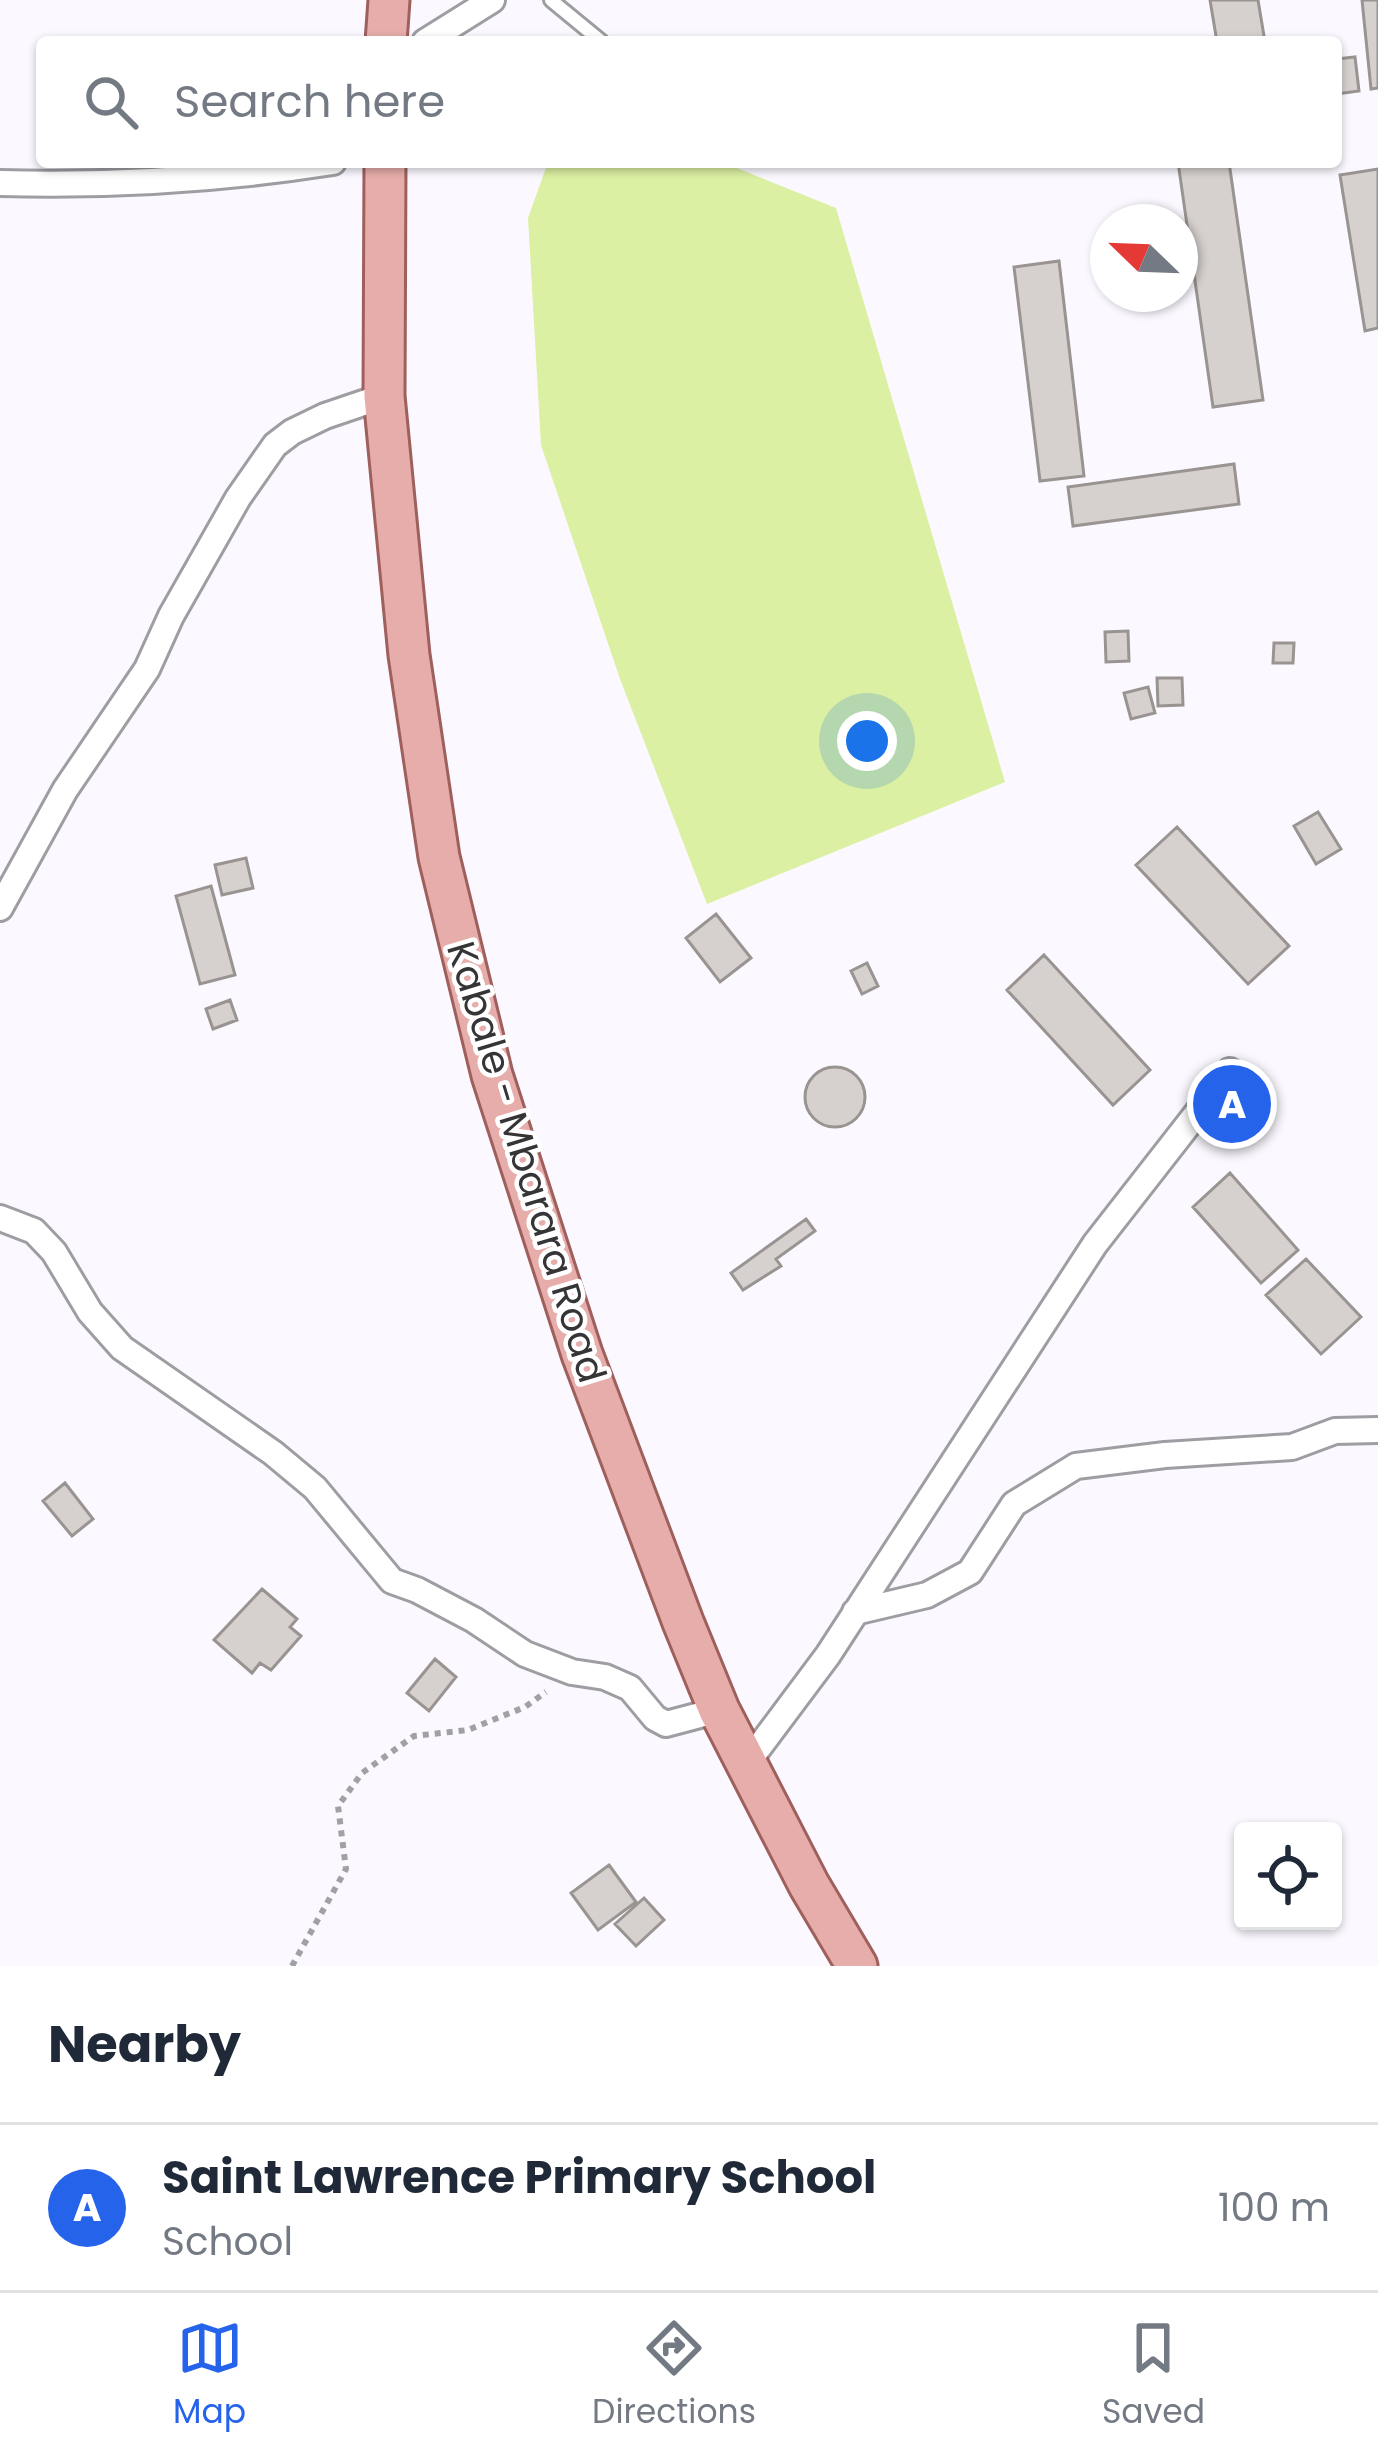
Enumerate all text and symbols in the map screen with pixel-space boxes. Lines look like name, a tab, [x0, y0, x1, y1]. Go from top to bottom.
search box	[36, 36, 1342, 168]
icon: search	[78, 69, 144, 135]
text: Search here	[174, 70, 445, 133]
north arrow	[1090, 204, 1198, 312]
your location	[837, 711, 897, 771]
street label: Kabale - Mbarara Road	[433, 935, 620, 1389]
pin: A	[1193, 1059, 1271, 1149]
map controls	[1234, 1822, 1342, 1930]
button: locate	[1234, 1822, 1342, 1930]
text: Nearby	[48, 2008, 241, 2080]
text: Saint Lawrence Primary School	[162, 2146, 876, 2209]
text: A	[73, 2180, 101, 2235]
text: 100 m	[1218, 2180, 1330, 2235]
text: School	[162, 2214, 293, 2269]
tab: Map	[173, 2315, 246, 2437]
tab: Directions	[592, 2315, 756, 2437]
tab: Saved	[1102, 2315, 1205, 2437]

